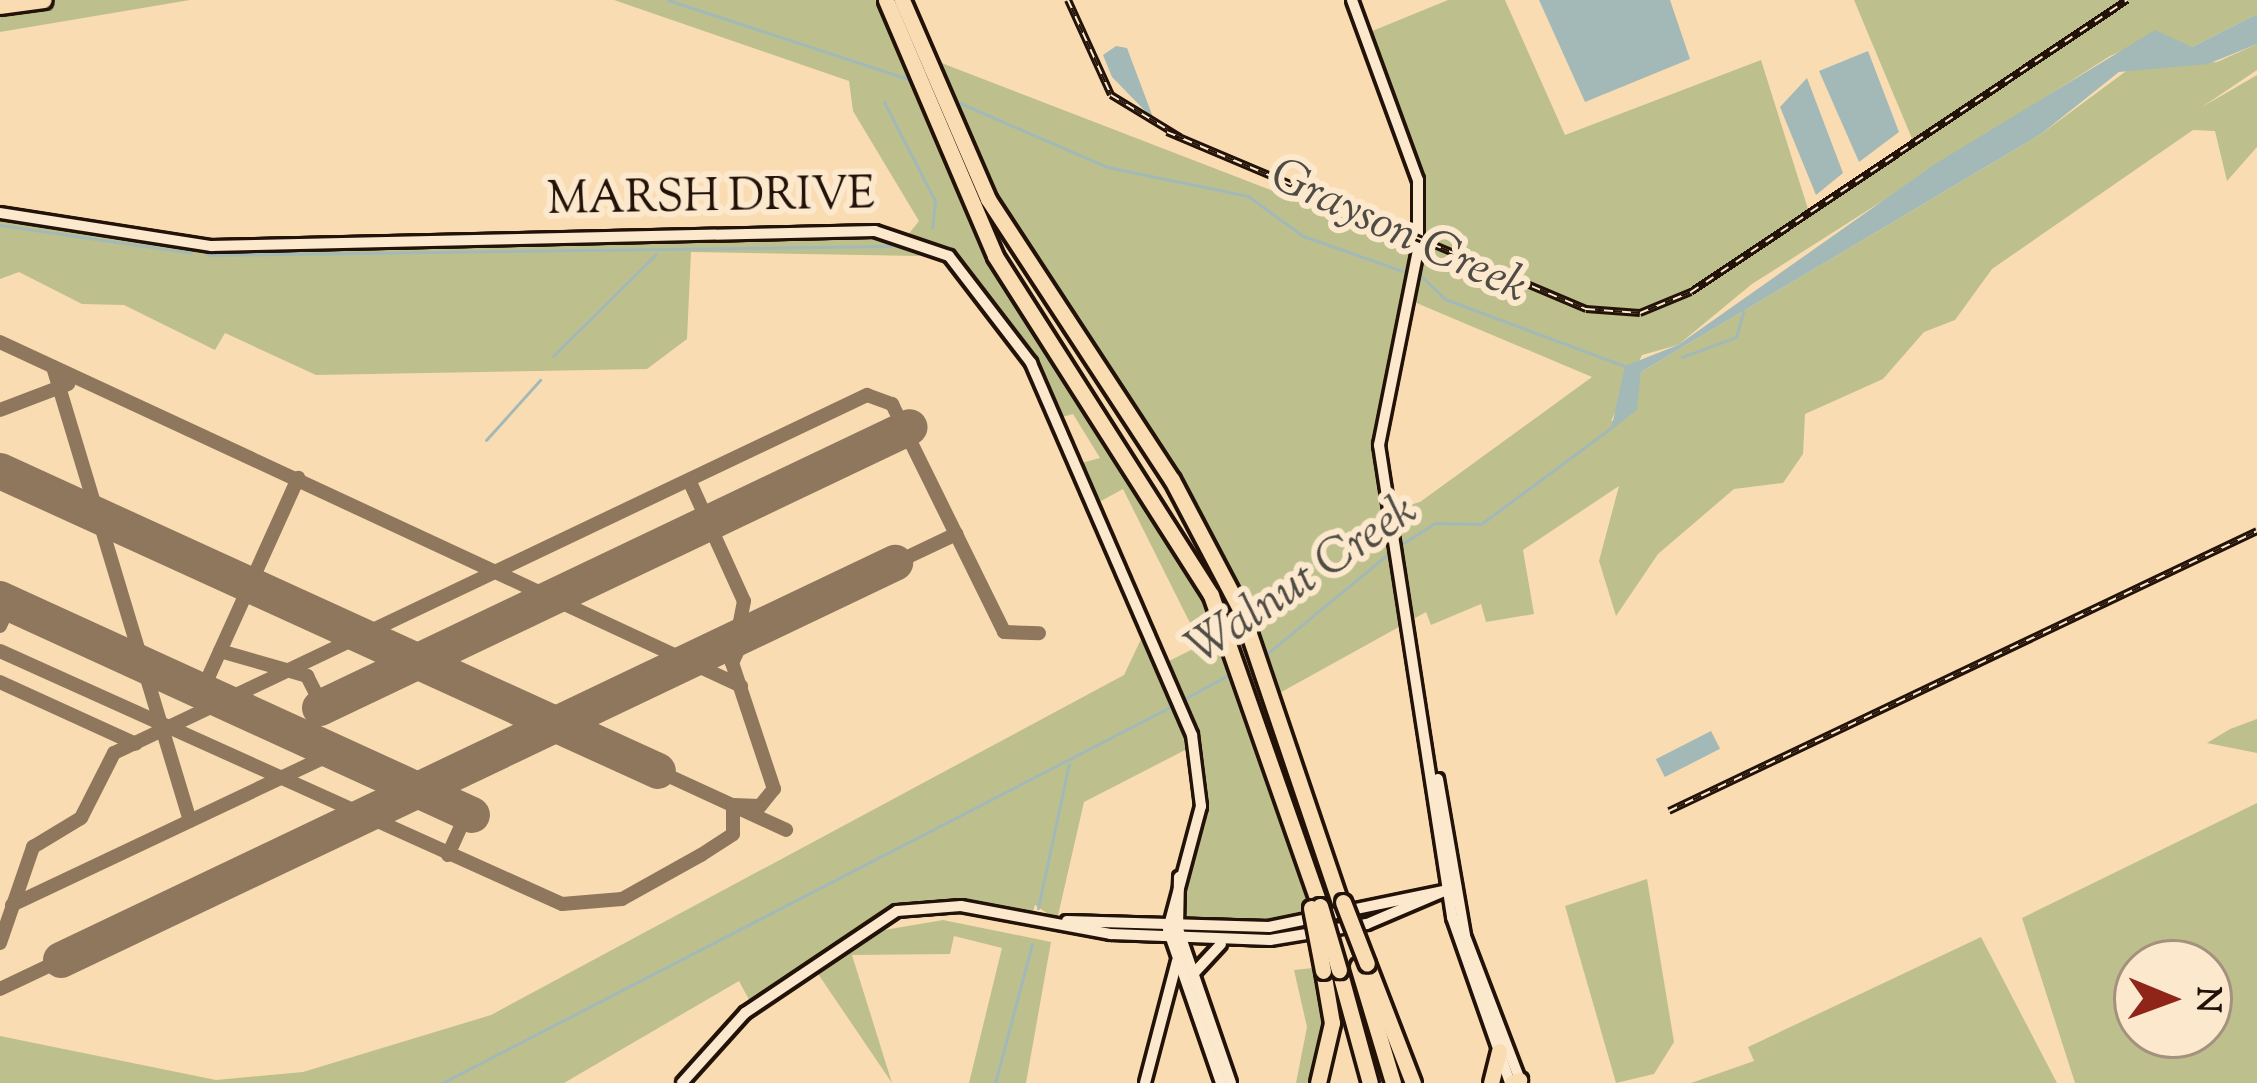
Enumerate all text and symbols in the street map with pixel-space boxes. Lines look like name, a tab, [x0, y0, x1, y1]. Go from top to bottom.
water label: Grayson Creek	[1260, 148, 1536, 318]
street label: MARSH DRIVE	[547, 170, 875, 230]
water label: Walnut Creek	[1177, 483, 1429, 679]
north arrow	[2113, 939, 2233, 1059]
text: N	[2182, 986, 2230, 1013]

